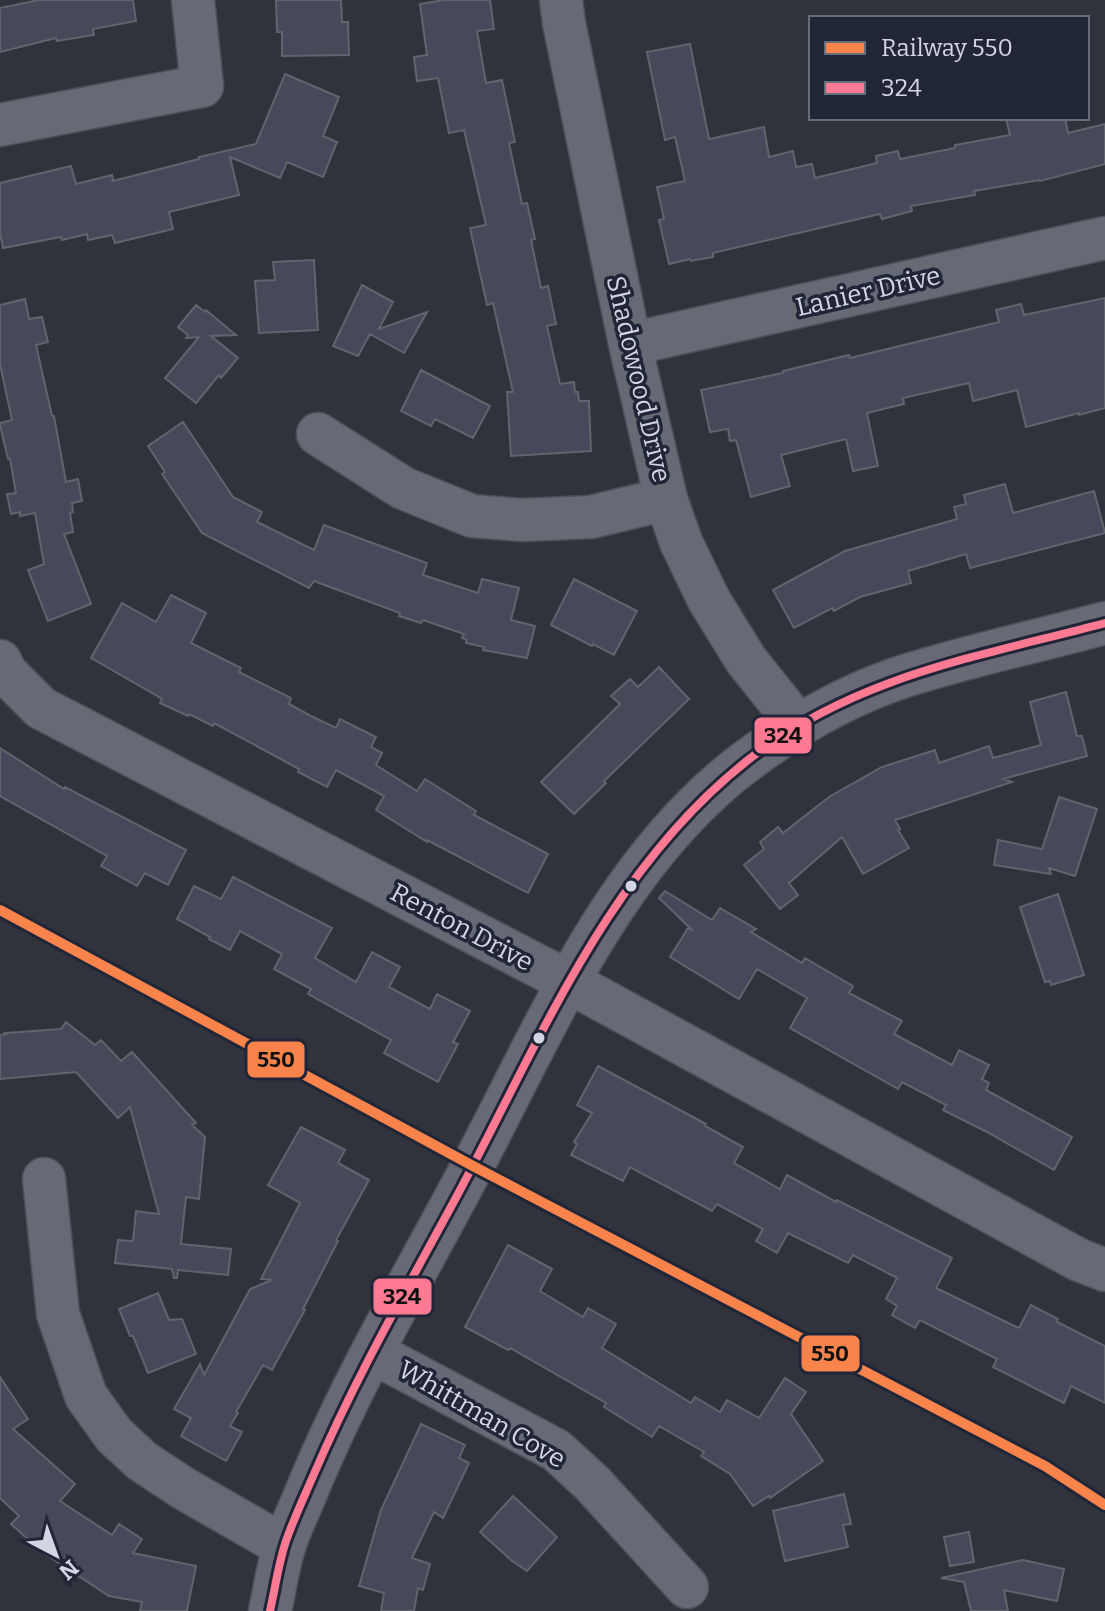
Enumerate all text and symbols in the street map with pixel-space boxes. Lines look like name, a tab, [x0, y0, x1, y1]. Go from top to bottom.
legend	[809, 16, 1089, 120]
text: Railway 550	[881, 34, 1013, 62]
text: 324	[881, 74, 922, 102]
street label: Lanier Drive	[793, 260, 943, 323]
street label: Shadowood Drive	[600, 273, 677, 485]
line badge: 324	[753, 716, 813, 755]
text: 324	[764, 722, 803, 749]
street label: Renton Drive	[385, 877, 538, 978]
unlabelled marker	[623, 878, 639, 894]
unlabelled marker	[531, 1030, 547, 1046]
line badge: 550	[246, 1040, 306, 1079]
text: 550	[257, 1046, 295, 1073]
line badge: 324	[372, 1277, 433, 1316]
text: 324	[383, 1283, 422, 1310]
line badge: 550	[800, 1334, 861, 1373]
text: 550	[811, 1340, 849, 1367]
street label: Whittman Cove	[393, 1354, 571, 1475]
north arrow	[16, 1515, 96, 1595]
text: N	[54, 1554, 84, 1585]

